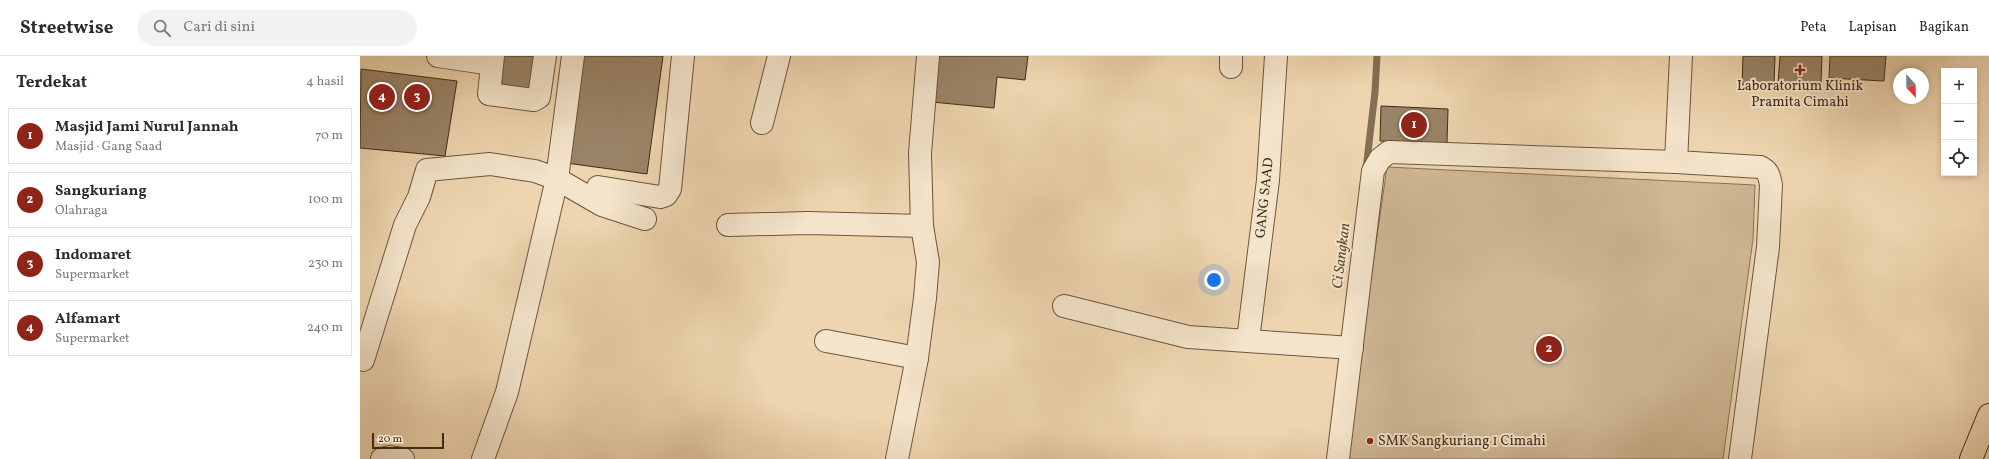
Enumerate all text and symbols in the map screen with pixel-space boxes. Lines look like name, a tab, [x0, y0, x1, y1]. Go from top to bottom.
search box	[137, 10, 417, 46]
text: Streetwise	[20, 15, 113, 41]
icon: search	[151, 17, 173, 39]
text: Cari di sini	[183, 17, 255, 38]
text: Peta	[1800, 18, 1827, 37]
text: Lapisan	[1849, 18, 1897, 37]
text: Bagikan	[1919, 18, 1969, 37]
marker: Laboratorium Klinik Pramita Cimahi	[1794, 64, 1806, 76]
north arrow	[1893, 68, 1929, 104]
map controls	[1941, 68, 1977, 176]
button: +	[1941, 68, 1977, 104]
text: Terdekat	[16, 71, 87, 94]
text: 4 hasil	[306, 73, 344, 91]
place label: Laboratorium Klinik Pramita Cimahi	[1737, 77, 1863, 112]
pin: 4	[369, 82, 395, 112]
pin: 3	[404, 82, 430, 112]
button: −	[1941, 104, 1977, 140]
pin: 1	[1401, 110, 1427, 140]
text: Masjid Jami Nurul Jannah	[55, 117, 239, 138]
text: 1	[27, 127, 33, 145]
text: 70 m	[315, 127, 343, 145]
text: Masjid · Gang Saad	[55, 138, 162, 156]
button: locate	[1941, 140, 1977, 176]
street label: GANG SAAD	[1251, 157, 1279, 239]
text: Sangkuriang	[55, 181, 147, 202]
text: 2	[27, 191, 33, 209]
text: 100 m	[308, 191, 343, 209]
text: Olahraga	[55, 202, 108, 220]
water label: Ci Sangkan	[1328, 222, 1356, 290]
text: Indomaret	[55, 245, 131, 266]
text: 3	[27, 255, 33, 273]
text: 230 m	[308, 255, 343, 273]
text: Supermarket	[55, 266, 130, 284]
your location	[1204, 270, 1224, 290]
text: Alfamart	[55, 309, 120, 330]
text: 4	[26, 319, 34, 337]
text: 240 m	[307, 319, 343, 337]
text: Supermarket	[55, 330, 130, 348]
pin: 2	[1536, 334, 1562, 364]
scale bar	[372, 431, 444, 450]
text: 20 m	[378, 432, 402, 447]
place label: SMK Sangkuriang 1 Cimahi	[1378, 432, 1546, 451]
marker: SMK Sangkuriang 1 Cimahi	[1365, 436, 1375, 446]

